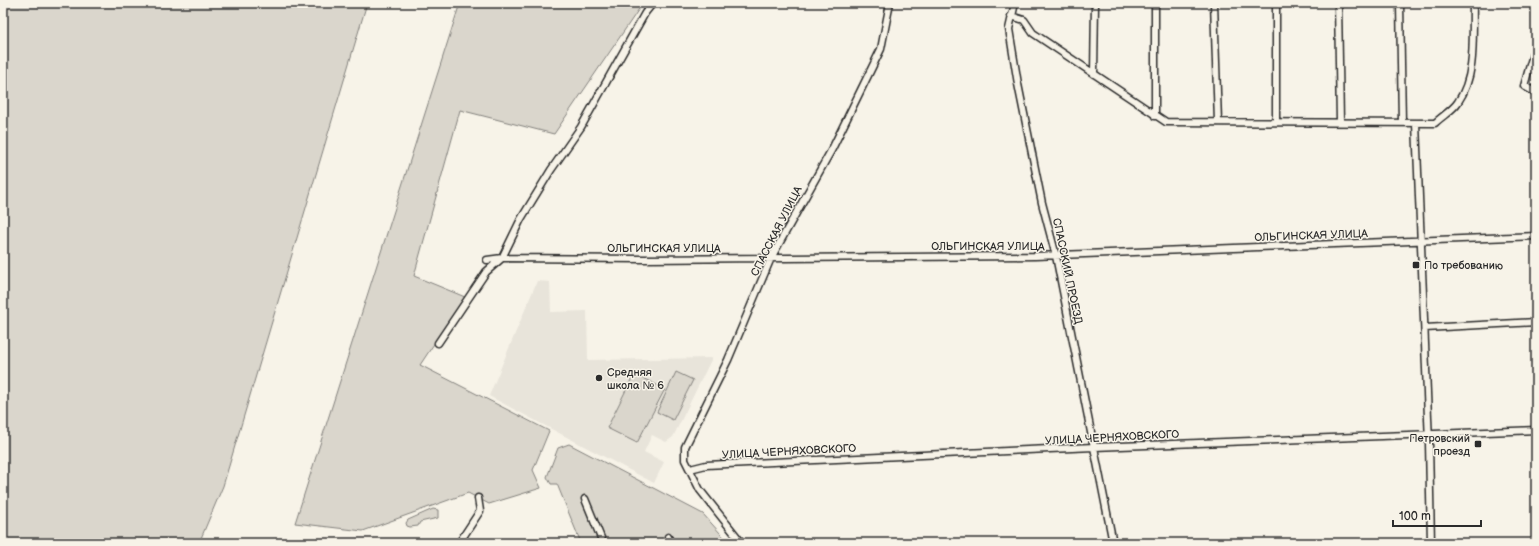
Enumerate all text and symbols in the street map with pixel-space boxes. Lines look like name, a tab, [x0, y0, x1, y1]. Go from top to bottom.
street label: СПАССКАЯ УЛИЦА	[748, 184, 805, 278]
street label: СПАССКИЙ ПРОЕЗД	[1050, 217, 1085, 326]
street label: ОЛЬГИНСКАЯ УЛИЦА	[1254, 227, 1368, 244]
street label: ОЛЬГИНСКАЯ УЛИЦА	[931, 240, 1045, 253]
street label: ОЛЬГИНСКАЯ УЛИЦА	[607, 242, 721, 255]
place label: По требованию	[1424, 259, 1503, 272]
marker: По требованию	[1411, 260, 1421, 270]
place label: Средняя школа № 6	[607, 366, 664, 392]
marker: Средняя школа № 6	[594, 373, 604, 383]
street label: УЛИЦА ЧЕРНЯХОВСКОГО	[1044, 427, 1180, 448]
place label: Петровский проезд	[1409, 432, 1470, 458]
marker: Петровский проезд	[1473, 439, 1483, 449]
street label: УЛИЦА ЧЕРНЯХОВСКОГО	[721, 441, 857, 462]
scale bar	[1393, 502, 1481, 528]
text: 100 m	[1399, 509, 1431, 524]

